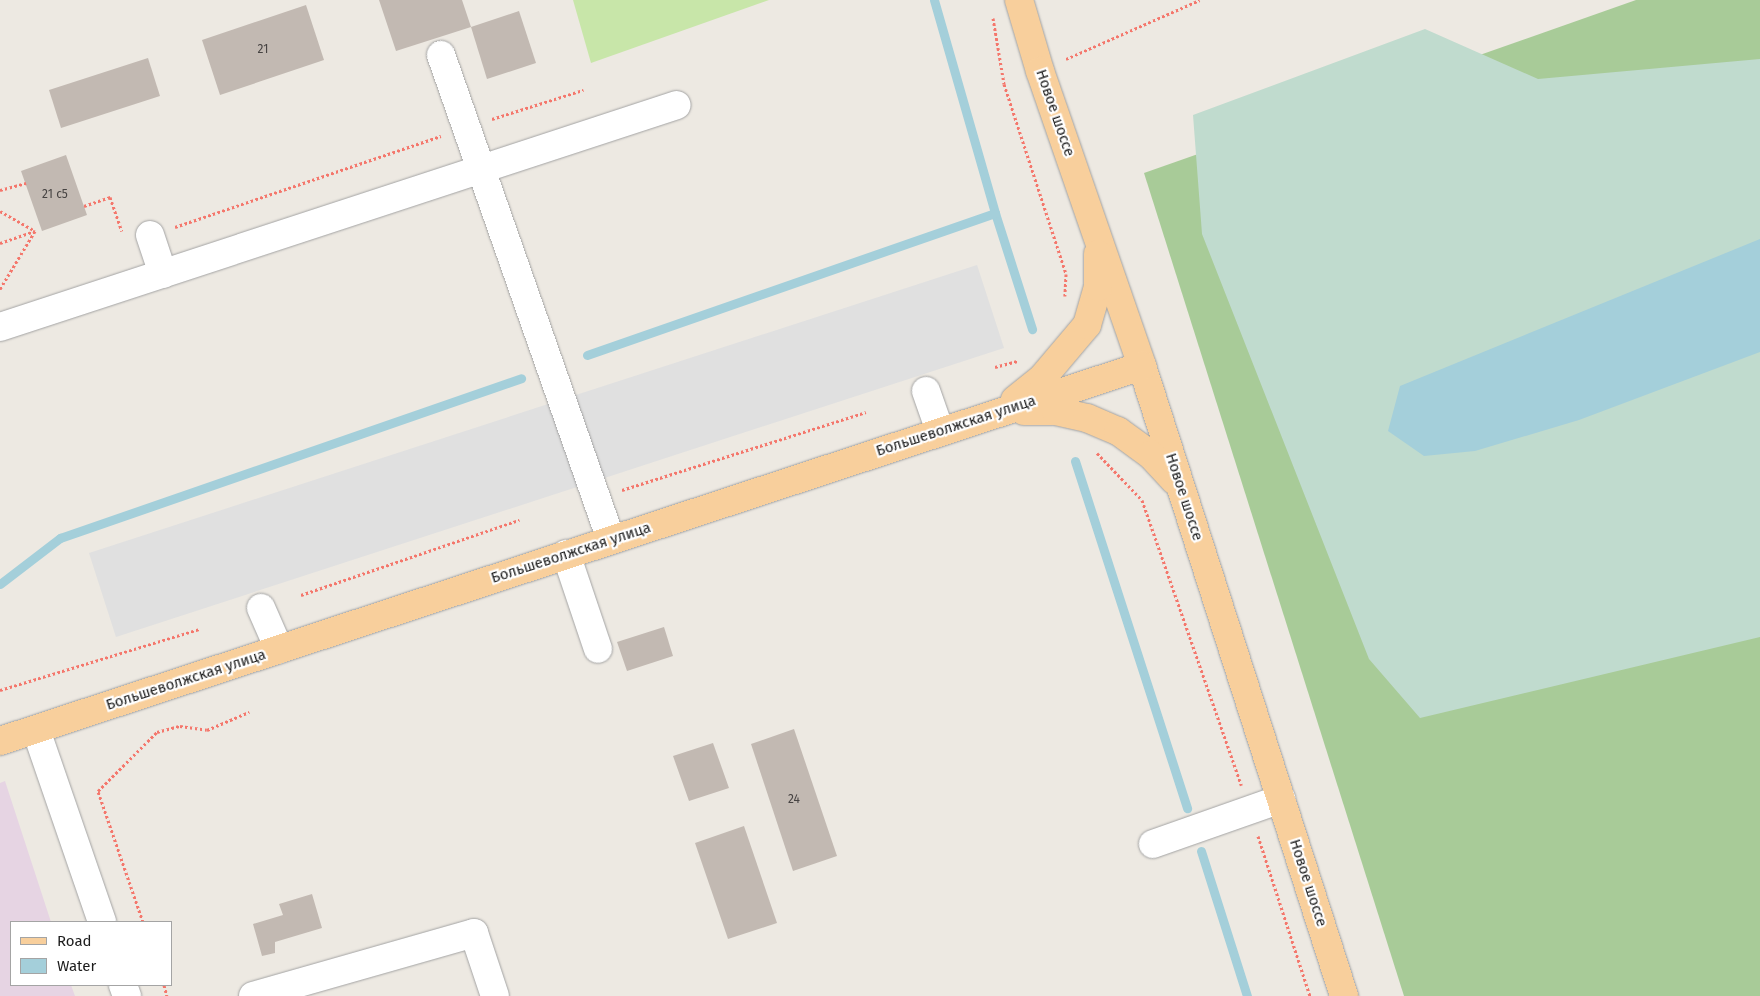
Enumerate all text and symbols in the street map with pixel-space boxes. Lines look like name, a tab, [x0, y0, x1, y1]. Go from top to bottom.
house number: 21	[258, 43, 268, 57]
street label: Новое шоссе	[1032, 67, 1078, 159]
house number: 21 с5	[42, 188, 68, 202]
street label: Большеволжская улица	[874, 392, 1038, 460]
street label: Новое шоссе	[1161, 451, 1207, 543]
street label: Большеволжская улица	[489, 519, 653, 587]
street label: Большеволжская улица	[104, 646, 268, 714]
house number: 24	[788, 793, 800, 807]
street label: Новое шоссе	[1285, 837, 1331, 929]
legend	[10, 921, 172, 986]
text: Road	[57, 932, 92, 950]
text: Water	[57, 957, 96, 975]

